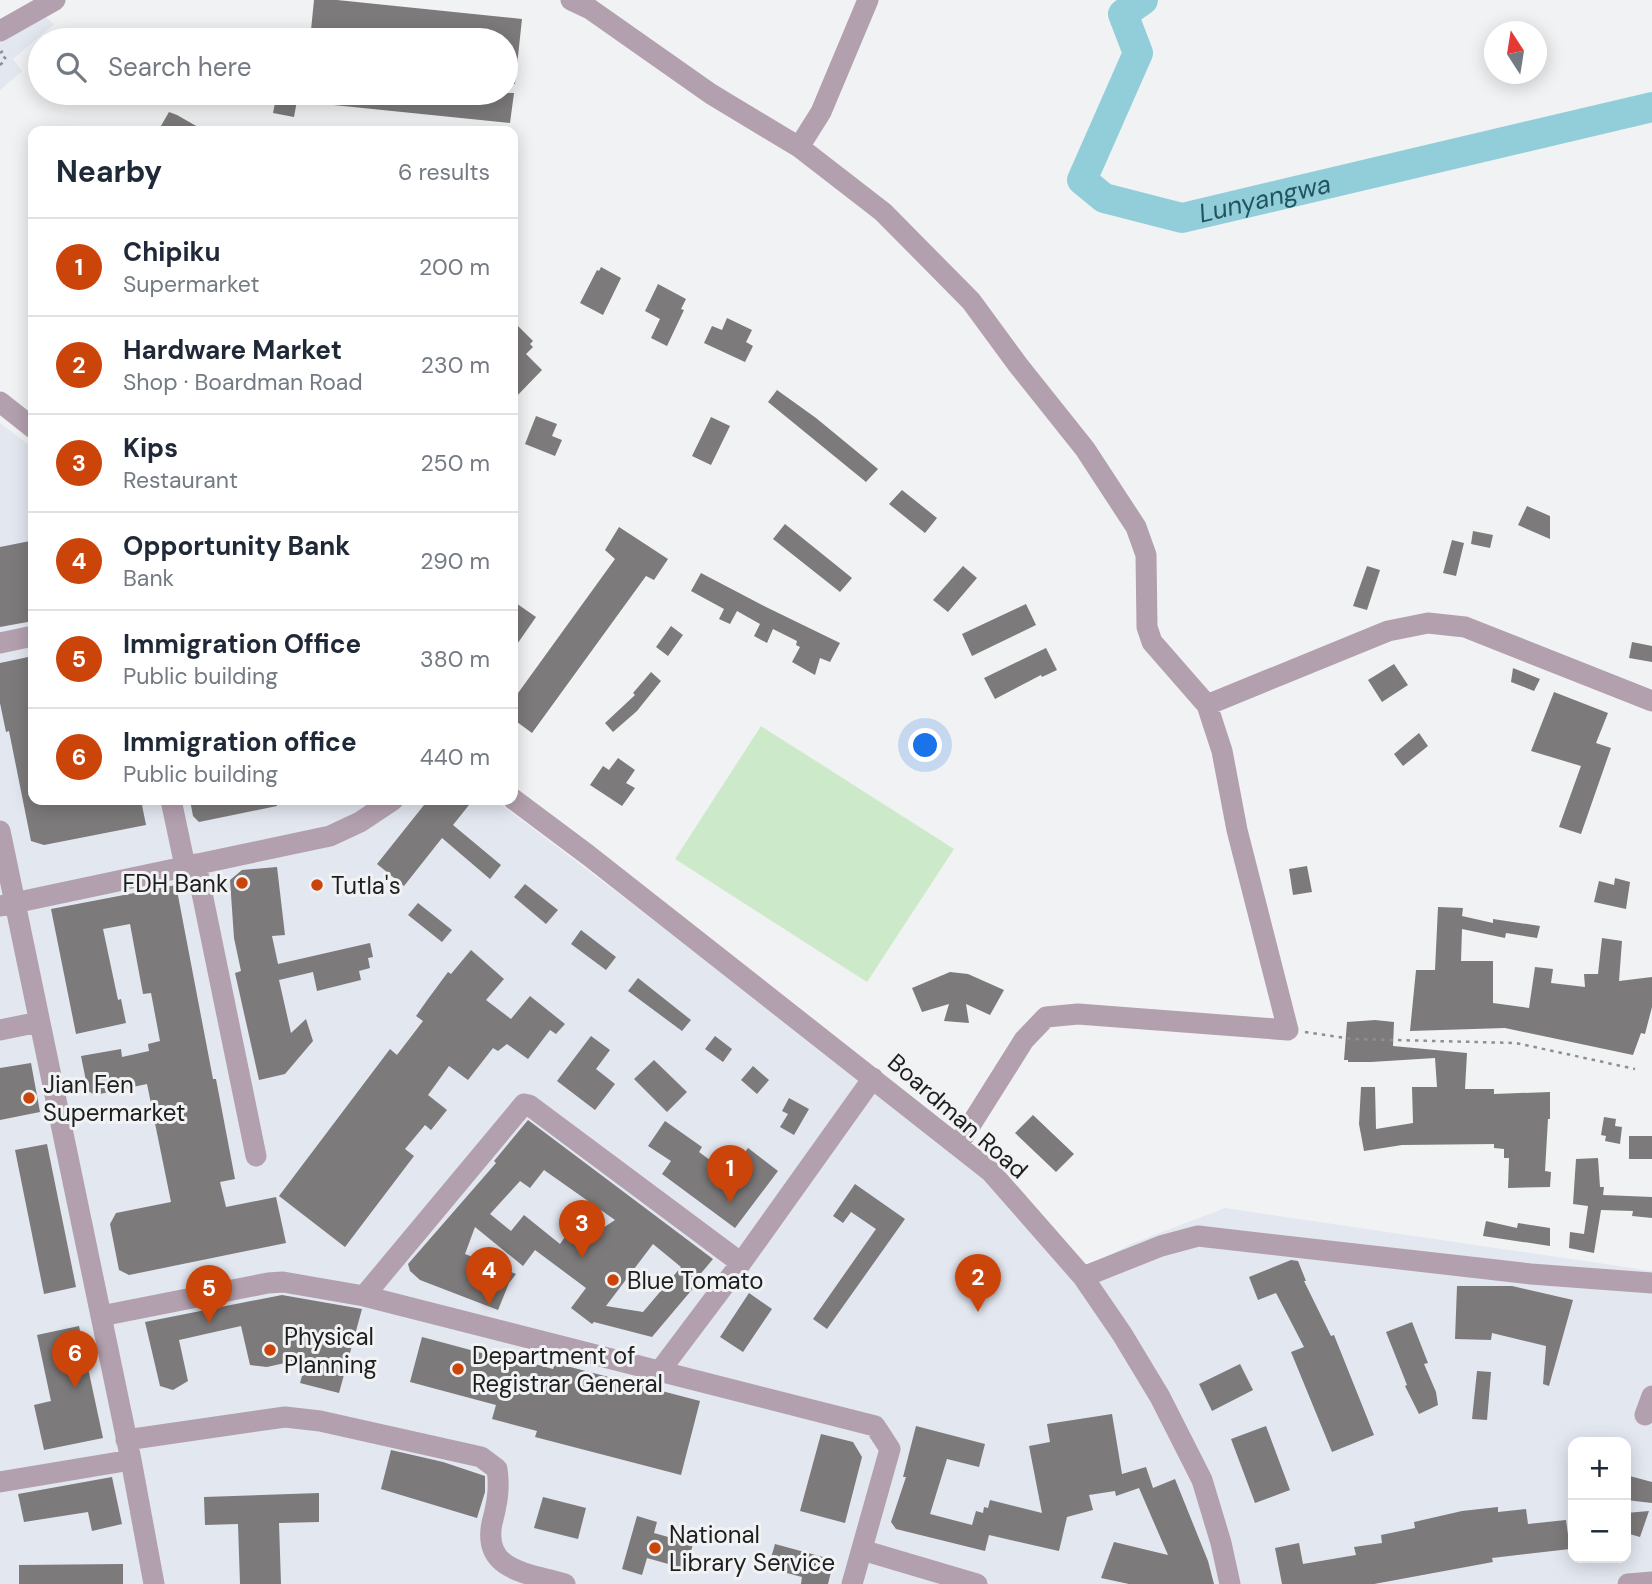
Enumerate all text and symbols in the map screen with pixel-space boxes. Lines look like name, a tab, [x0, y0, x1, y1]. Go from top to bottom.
north arrow	[1484, 21, 1547, 84]
search box	[28, 28, 518, 105]
icon: search	[52, 48, 90, 86]
text: Search here	[108, 50, 251, 84]
text: Nearby	[56, 152, 162, 191]
text: 6 results	[398, 157, 490, 187]
water label: Lunyangwa	[1195, 166, 1334, 231]
text: Chipiku	[123, 235, 221, 269]
text: 1	[75, 252, 83, 282]
text: 200 m	[419, 252, 490, 282]
text: Supermarket	[123, 269, 259, 299]
text: Hardware Market	[123, 333, 342, 367]
text: 2	[72, 350, 86, 380]
text: 230 m	[421, 350, 490, 380]
text: Shop · Boardman Road	[123, 367, 363, 397]
text: Kips	[123, 431, 178, 465]
text: 3	[72, 448, 86, 478]
text: 250 m	[420, 448, 490, 478]
text: Restaurant	[123, 465, 238, 495]
text: Opportunity Bank	[123, 529, 350, 563]
text: 4	[72, 546, 86, 576]
text: 290 m	[420, 546, 490, 576]
text: Bank	[123, 563, 174, 593]
text: Immigration Office	[123, 627, 361, 661]
text: 5	[72, 644, 86, 674]
text: 380 m	[420, 644, 490, 674]
text: Public building	[123, 661, 278, 691]
text: Immigration office	[123, 725, 357, 759]
your location	[908, 728, 942, 762]
text: 6	[72, 742, 86, 772]
text: 440 m	[420, 742, 490, 772]
text: Public building	[123, 759, 278, 789]
place label: FDH Bank	[123, 868, 228, 899]
place label: Tutla's	[331, 870, 401, 901]
marker: FDH Bank	[234, 875, 250, 891]
marker: Tutla's	[309, 877, 325, 893]
street label: Boardman Road	[882, 1047, 1034, 1185]
place label: Jian Fen Supermarket	[43, 1069, 185, 1128]
marker: Jian Fen Supermarket	[21, 1090, 37, 1106]
pin: 1	[707, 1145, 753, 1203]
pin: 3	[559, 1200, 605, 1258]
pin: 4	[466, 1247, 512, 1305]
pin: 2	[955, 1254, 1001, 1312]
pin: 5	[186, 1265, 232, 1323]
place label: Blue Tomato	[627, 1265, 764, 1296]
marker: Blue Tomato	[605, 1272, 621, 1288]
place label: Physical Planning	[284, 1321, 377, 1380]
pin: 6	[52, 1330, 98, 1388]
place label: Department of Registrar General	[472, 1340, 663, 1399]
marker: Physical Planning	[262, 1342, 278, 1358]
marker: Department of Registrar General	[450, 1361, 466, 1377]
map controls	[1568, 1437, 1631, 1563]
button: +	[1568, 1437, 1631, 1500]
button: −	[1568, 1500, 1631, 1563]
place label: National Library Service	[669, 1519, 835, 1578]
marker: National Library Service	[647, 1540, 663, 1556]

